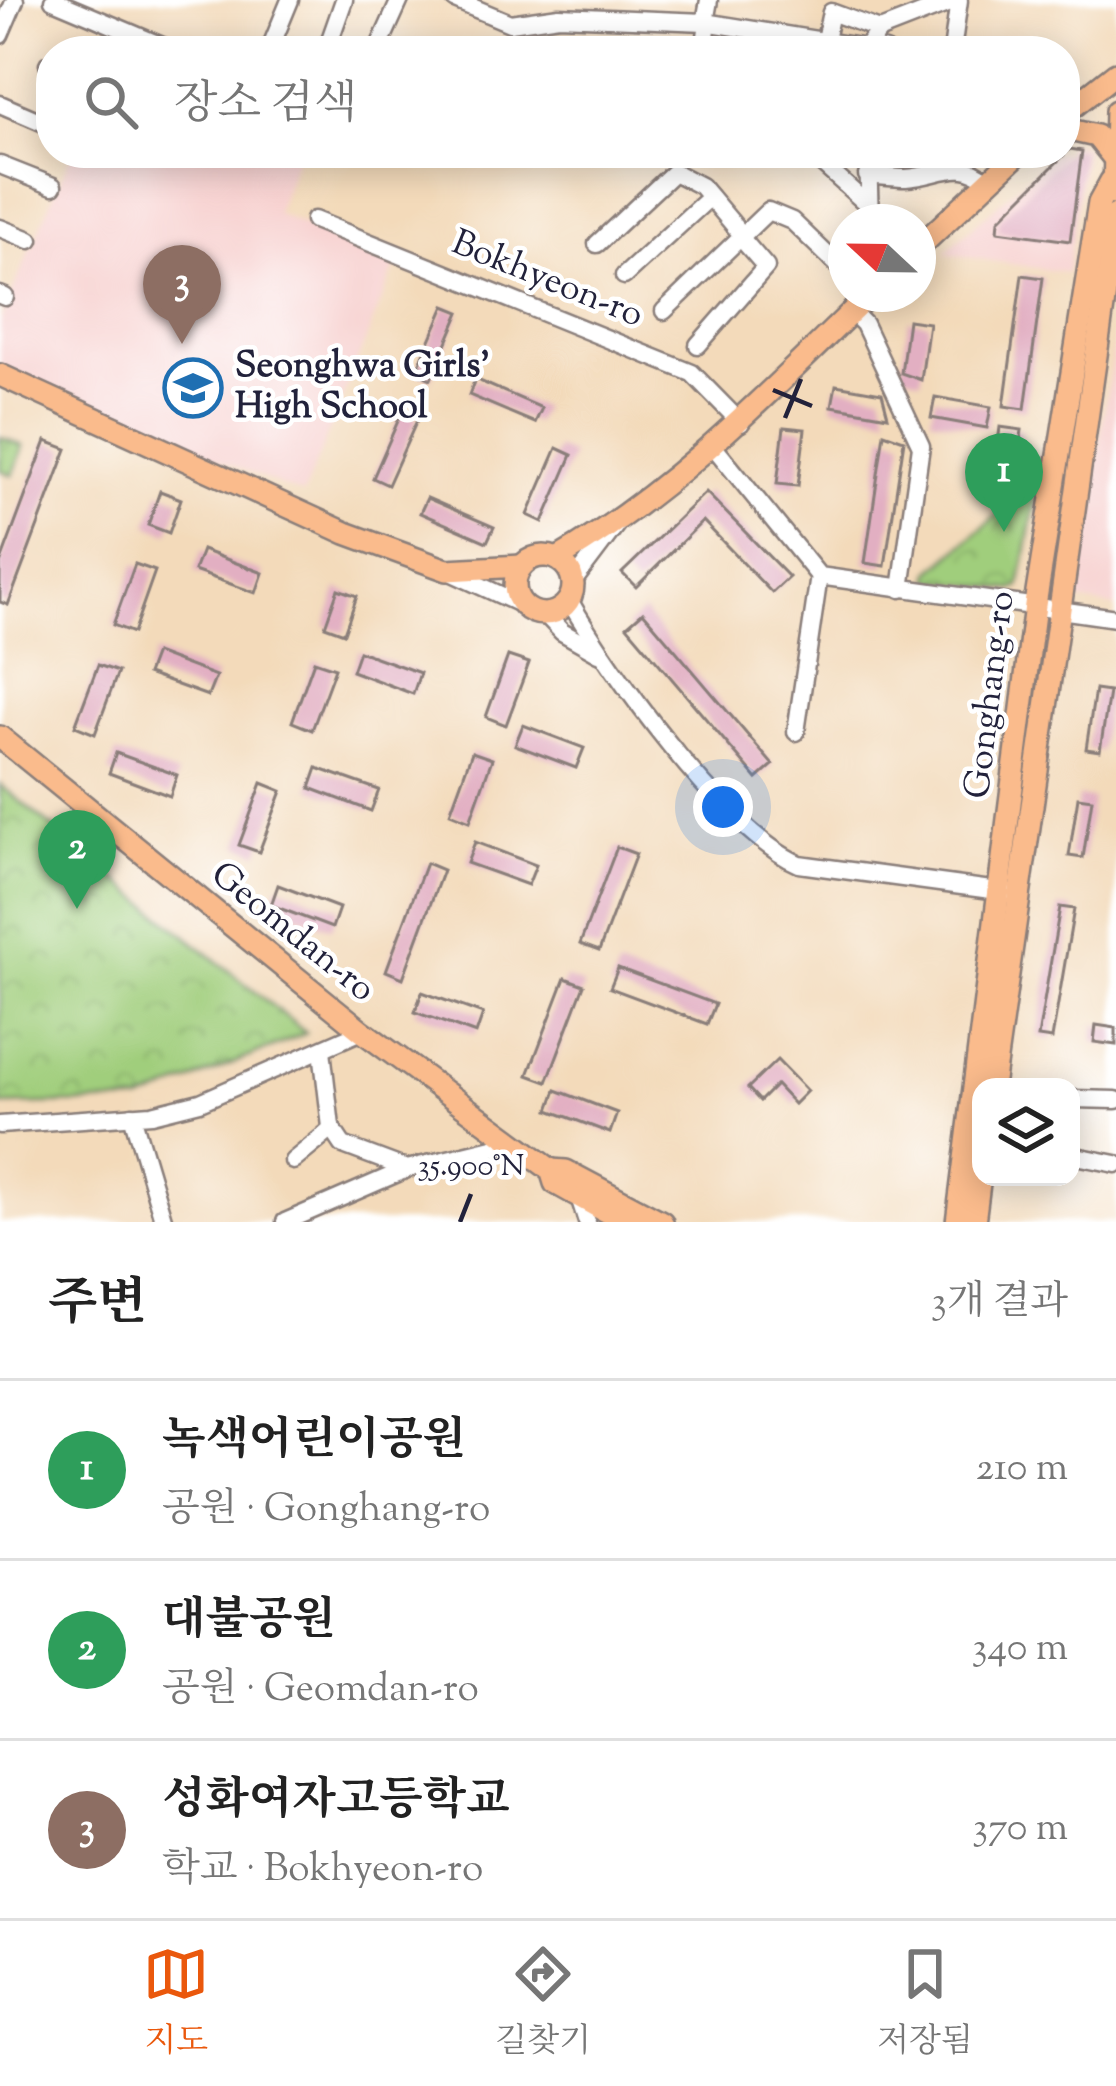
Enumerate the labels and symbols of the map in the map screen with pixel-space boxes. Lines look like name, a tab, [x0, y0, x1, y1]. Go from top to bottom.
north arrow	[828, 204, 936, 312]
street label: Bokhyeon-ro	[443, 218, 651, 342]
pin: 3	[143, 245, 221, 344]
place label: Seonghwa Girls' High School	[235, 341, 490, 434]
school or university icon: Seonghwa Girls' High School	[162, 357, 224, 419]
pin: 1	[965, 433, 1043, 532]
street label: Gonghang-ro	[952, 588, 1030, 802]
your location	[693, 777, 753, 837]
pin: 2	[38, 810, 116, 909]
street label: Geomdan-ro	[198, 850, 386, 1016]
text: 35.900°N	[418, 1146, 524, 1189]

